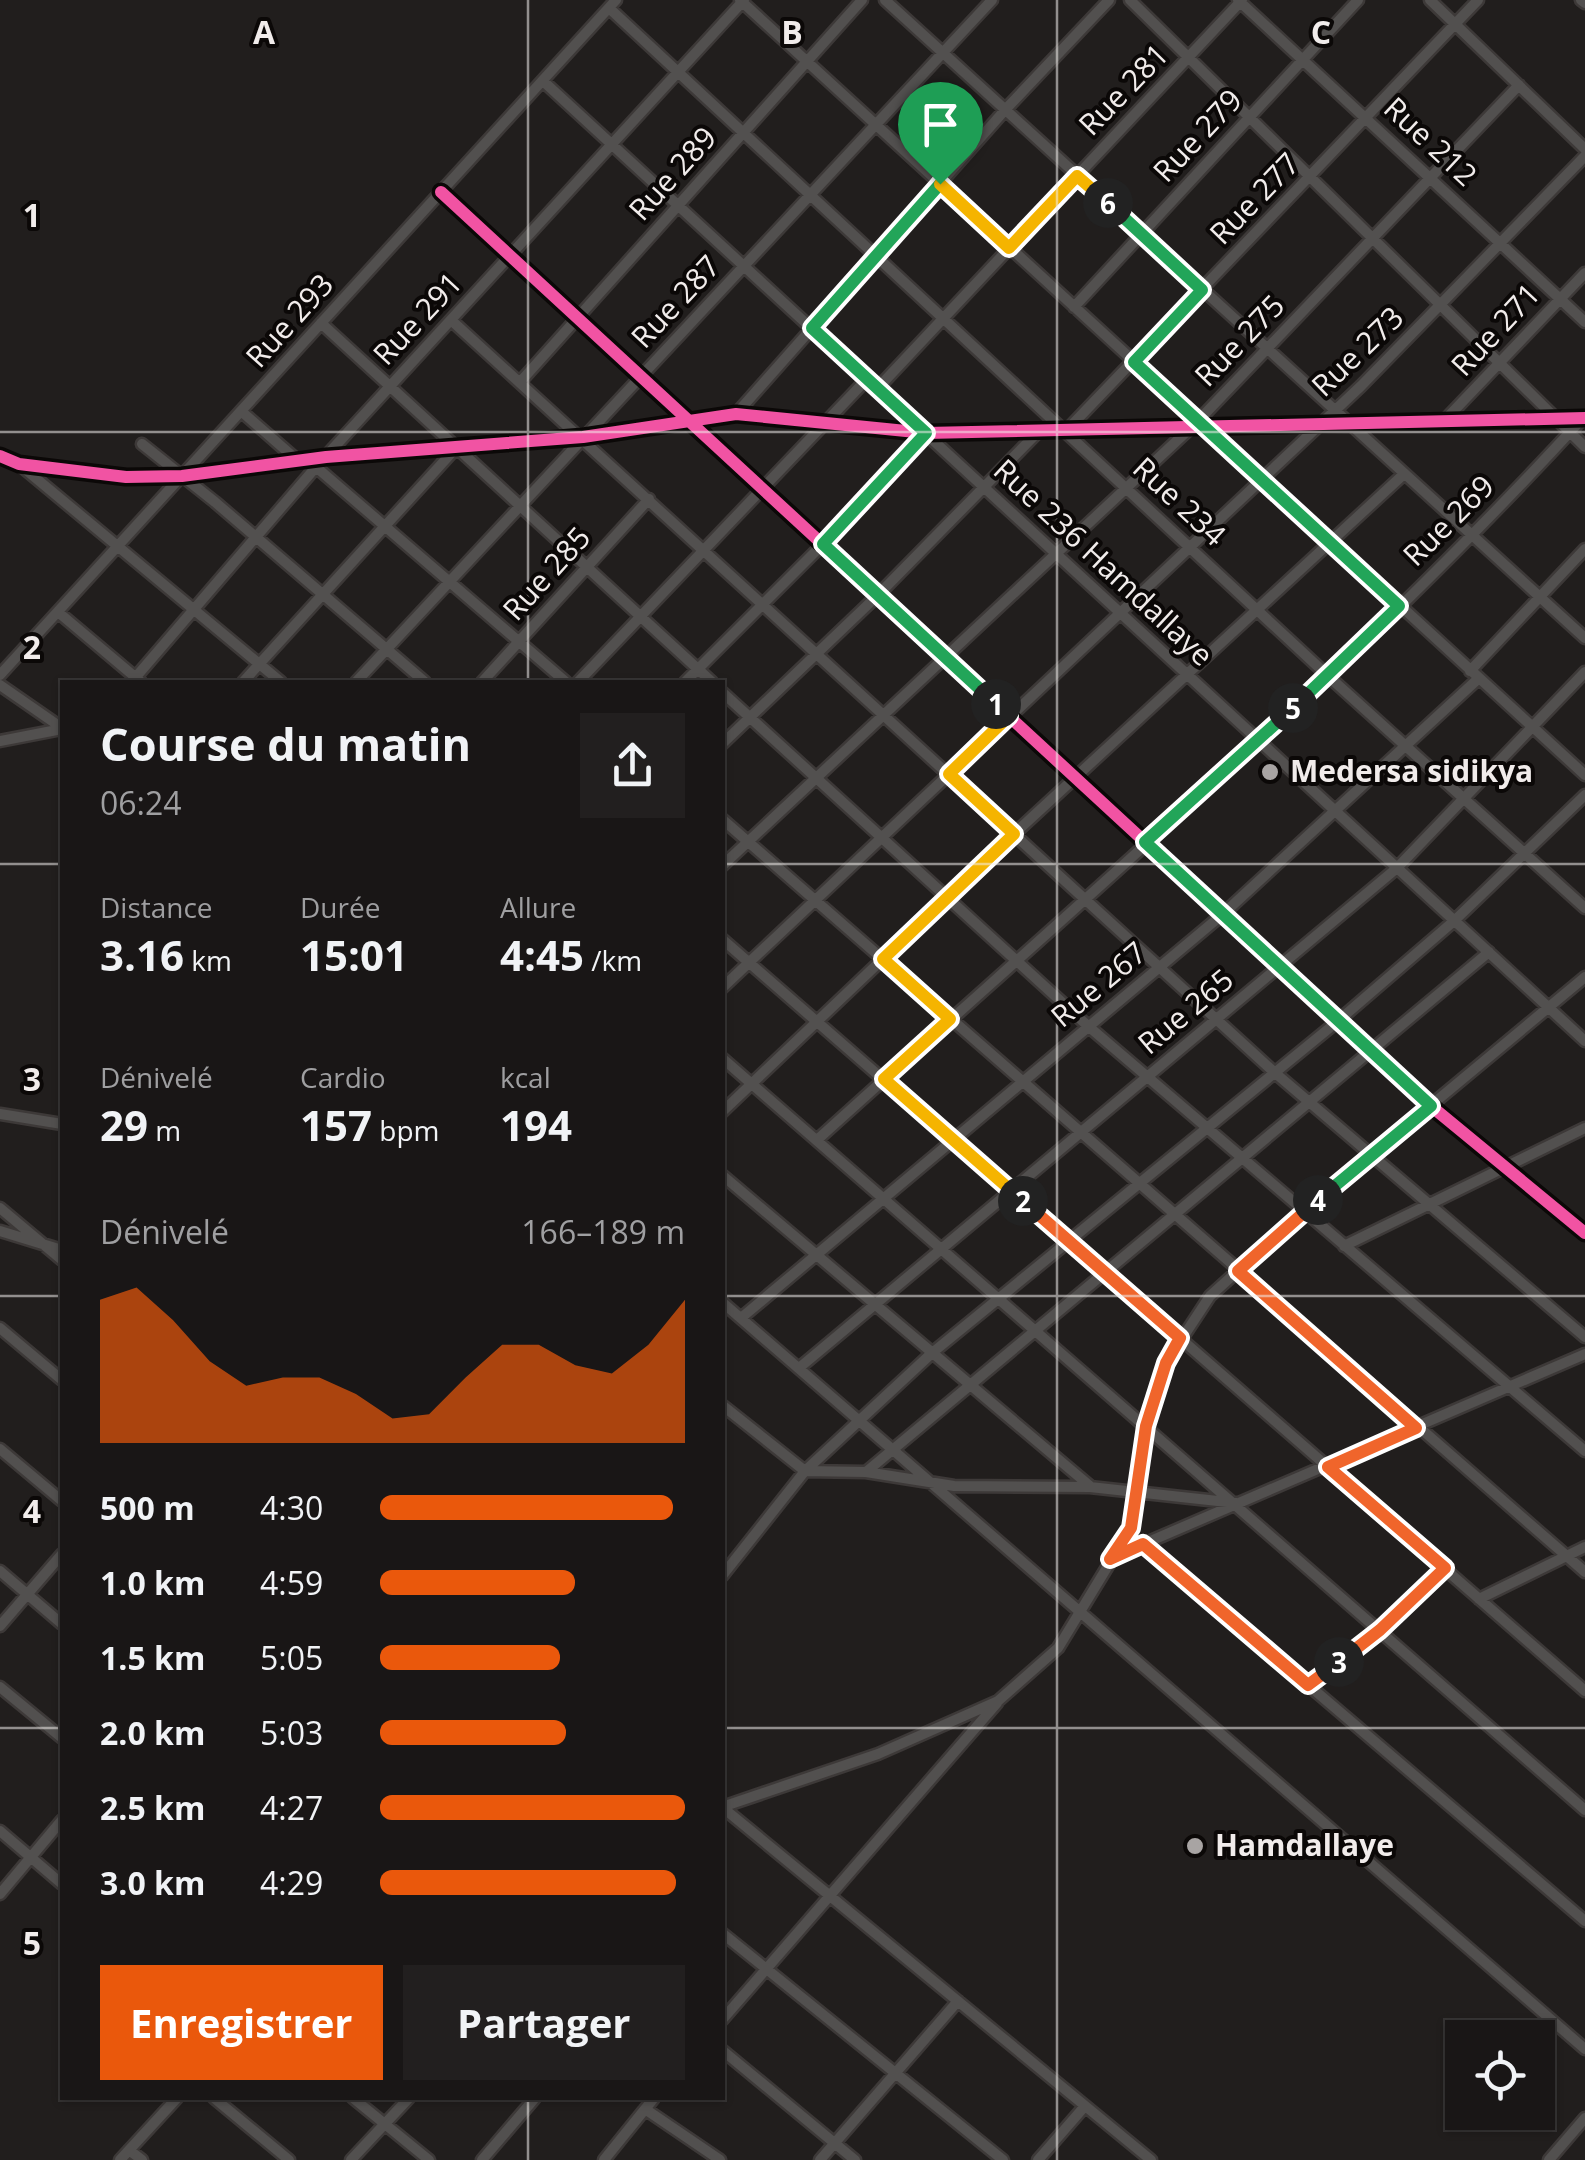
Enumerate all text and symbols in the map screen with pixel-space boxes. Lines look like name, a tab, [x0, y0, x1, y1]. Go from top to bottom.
text: A	[253, 10, 276, 53]
text: B	[781, 10, 803, 53]
text: C	[1311, 10, 1331, 53]
street label: Rue 281	[1069, 34, 1177, 144]
street label: Rue 279	[1143, 80, 1250, 190]
pin	[898, 82, 983, 185]
street label: Rue 212	[1376, 87, 1486, 194]
icon: arrive	[913, 97, 968, 152]
street label: Rue 289	[619, 117, 725, 229]
street label: Rue 277	[1200, 143, 1308, 253]
pin: 6	[1083, 178, 1133, 228]
text: 6	[1100, 184, 1116, 222]
text: 1	[23, 193, 41, 236]
street label: Rue 287	[621, 246, 728, 356]
street label: Rue 291	[363, 263, 470, 373]
street label: Rue 293	[236, 264, 342, 376]
street label: Rue 271	[1441, 274, 1548, 384]
street label: Rue 275	[1185, 285, 1293, 395]
street label: Rue 273	[1302, 297, 1412, 405]
street label: Rue 234	[1125, 447, 1235, 554]
street label: Rue 236 Hamdallaye	[985, 449, 1223, 674]
street label: Rue 269	[1393, 465, 1502, 574]
street label: Rue 285	[493, 517, 599, 629]
text: 2	[23, 625, 41, 668]
pin: 1	[971, 679, 1021, 729]
pin: 5	[1268, 683, 1318, 733]
text: 1	[988, 685, 1004, 723]
text: 5	[1285, 689, 1301, 727]
text: Course du matin	[100, 713, 471, 774]
button: share	[580, 713, 685, 818]
place label: Medersa sidikya	[1290, 750, 1533, 791]
marker: Medersa sidikya	[1259, 761, 1281, 783]
text: 06:24	[100, 781, 182, 824]
text: Distance	[100, 888, 213, 926]
text: Durée	[300, 888, 380, 926]
text: Allure	[500, 888, 576, 926]
text: 3.16	[100, 926, 184, 983]
text: 15:01	[300, 926, 408, 983]
text: 4:45	[500, 926, 584, 983]
street label: Rue 267	[1042, 932, 1155, 1036]
text: km	[184, 941, 232, 979]
text: /km	[584, 941, 642, 979]
street label: Rue 265	[1129, 959, 1242, 1063]
text: 3	[23, 1057, 41, 1100]
text: Dénivelé	[100, 1058, 213, 1096]
text: Cardio	[300, 1058, 386, 1096]
text: kcal	[500, 1058, 551, 1096]
text: 29	[100, 1096, 148, 1153]
text: 157	[300, 1096, 372, 1153]
text: 194	[500, 1096, 572, 1153]
text: m	[148, 1111, 181, 1149]
text: bpm	[372, 1111, 440, 1149]
pin: 4	[1293, 1175, 1343, 1225]
pin: 2	[998, 1176, 1048, 1226]
text: 4	[1310, 1181, 1326, 1219]
text: 2	[1015, 1182, 1031, 1220]
text: Dénivelé	[100, 1210, 229, 1253]
text: 166–189 m	[521, 1210, 685, 1253]
text: 500 m	[100, 1486, 195, 1529]
text: 4:30	[260, 1486, 323, 1529]
text: 4	[23, 1489, 41, 1532]
text: 1.0 km	[100, 1561, 205, 1604]
text: 4:59	[260, 1561, 323, 1604]
text: 1.5 km	[100, 1636, 205, 1679]
text: 5:05	[260, 1636, 323, 1679]
pin: 3	[1314, 1637, 1364, 1687]
text: 3	[1331, 1643, 1347, 1681]
text: 2.0 km	[100, 1711, 205, 1754]
text: 5:03	[260, 1711, 323, 1754]
text: 2.5 km	[100, 1786, 205, 1829]
text: 4:27	[260, 1786, 323, 1829]
place label: Hamdallaye	[1215, 1824, 1394, 1865]
marker: Hamdallaye	[1184, 1835, 1206, 1857]
text: 3.0 km	[100, 1861, 205, 1904]
text: 4:29	[260, 1861, 323, 1904]
text: 5	[23, 1921, 41, 1964]
button: Enregistrer	[100, 1965, 383, 2080]
button: Partager	[403, 1965, 685, 2080]
map controls	[1445, 2020, 1555, 2130]
button: locate	[1445, 2020, 1555, 2130]

